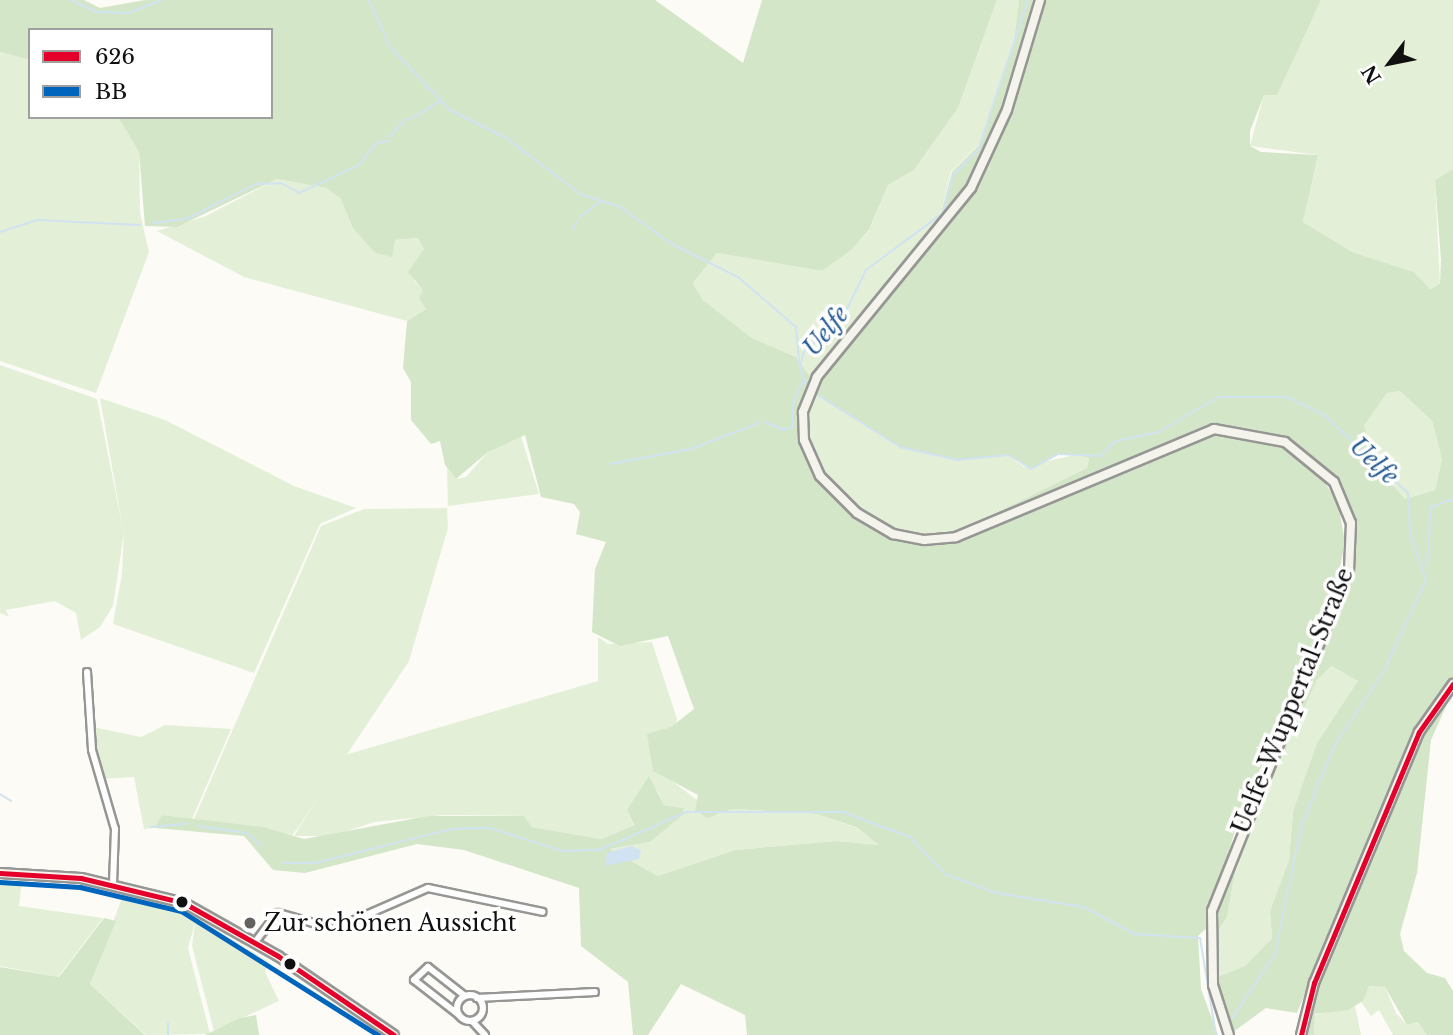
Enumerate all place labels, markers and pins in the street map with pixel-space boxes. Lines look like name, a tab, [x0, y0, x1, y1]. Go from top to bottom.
unlabelled marker	[175, 895, 189, 909]
place label: Zur schönen Aussicht	[264, 909, 518, 937]
marker: Zur schönen Aussicht	[242, 915, 258, 931]
unlabelled marker	[283, 957, 297, 971]

